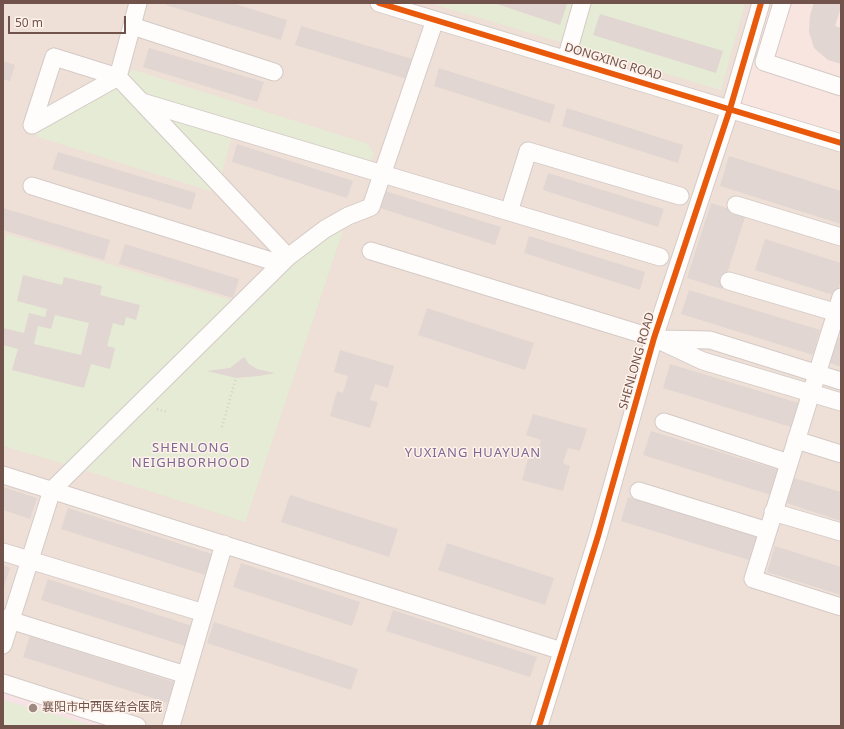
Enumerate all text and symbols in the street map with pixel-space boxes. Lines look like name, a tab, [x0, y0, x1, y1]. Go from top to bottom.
scale bar	[10, 8, 128, 34]
text: 50 m	[15, 14, 43, 31]
street label: DONGXING ROAD	[563, 40, 663, 84]
street label: SHENLONG ROAD	[616, 311, 658, 411]
district label: SHENLONG NEIGHBORHOOD	[132, 440, 250, 471]
district label: YUXIANG HUAYUAN	[405, 445, 541, 461]
place label: 襄阳市中西医结合医院	[42, 701, 162, 715]
marker: 襄阳市中西医结合医院	[27, 702, 39, 714]

